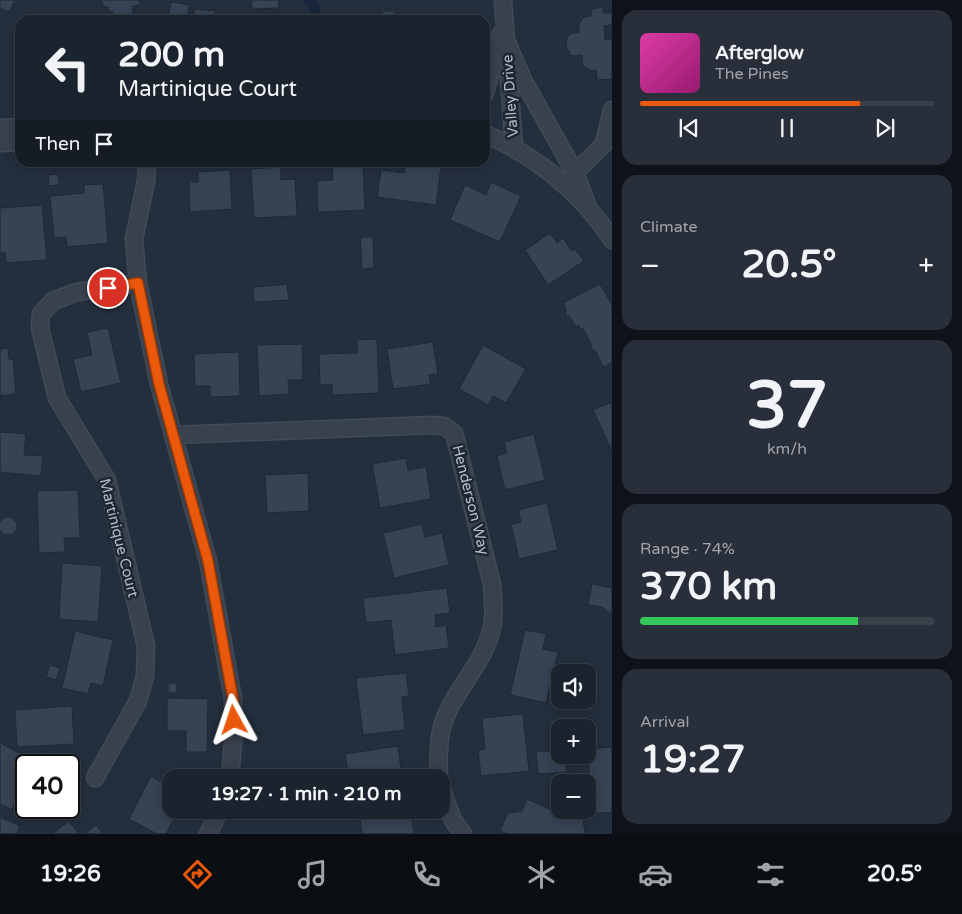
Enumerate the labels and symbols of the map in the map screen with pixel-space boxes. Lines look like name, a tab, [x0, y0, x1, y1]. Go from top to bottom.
street label: Valley Drive	[498, 54, 522, 138]
pin	[87, 267, 129, 309]
street label: Henderson Way	[449, 443, 493, 557]
street label: Martinique Court	[96, 477, 143, 600]
position arrow	[207, 693, 259, 745]
speed limit sign: 40	[15, 754, 80, 819]

